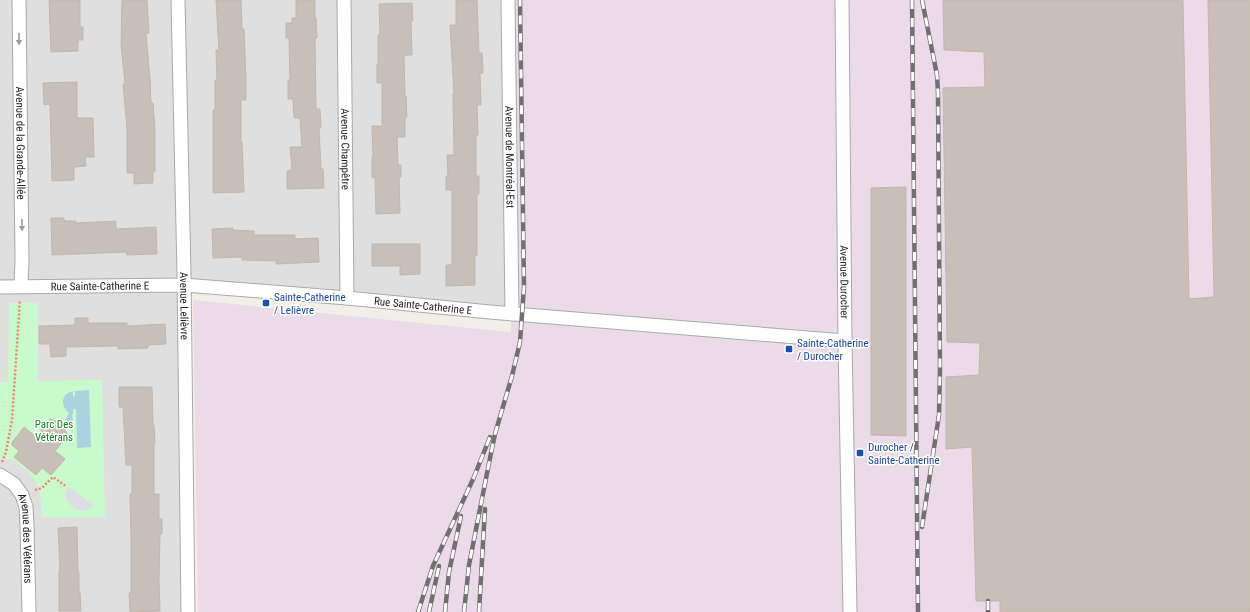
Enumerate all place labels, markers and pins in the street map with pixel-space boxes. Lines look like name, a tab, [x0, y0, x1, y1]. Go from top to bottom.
place label: Sainte-Catherine / Lelièvre	[274, 291, 346, 317]
marker: Sainte-Catherine / Lelièvre	[261, 298, 271, 308]
place label: Sainte-Catherine / Durocher	[797, 337, 869, 363]
marker: Sainte-Catherine / Durocher	[784, 344, 794, 354]
place label: Durocher / Sainte-Catherine	[868, 441, 940, 467]
marker: Durocher / Sainte-Catherine	[855, 448, 865, 458]

